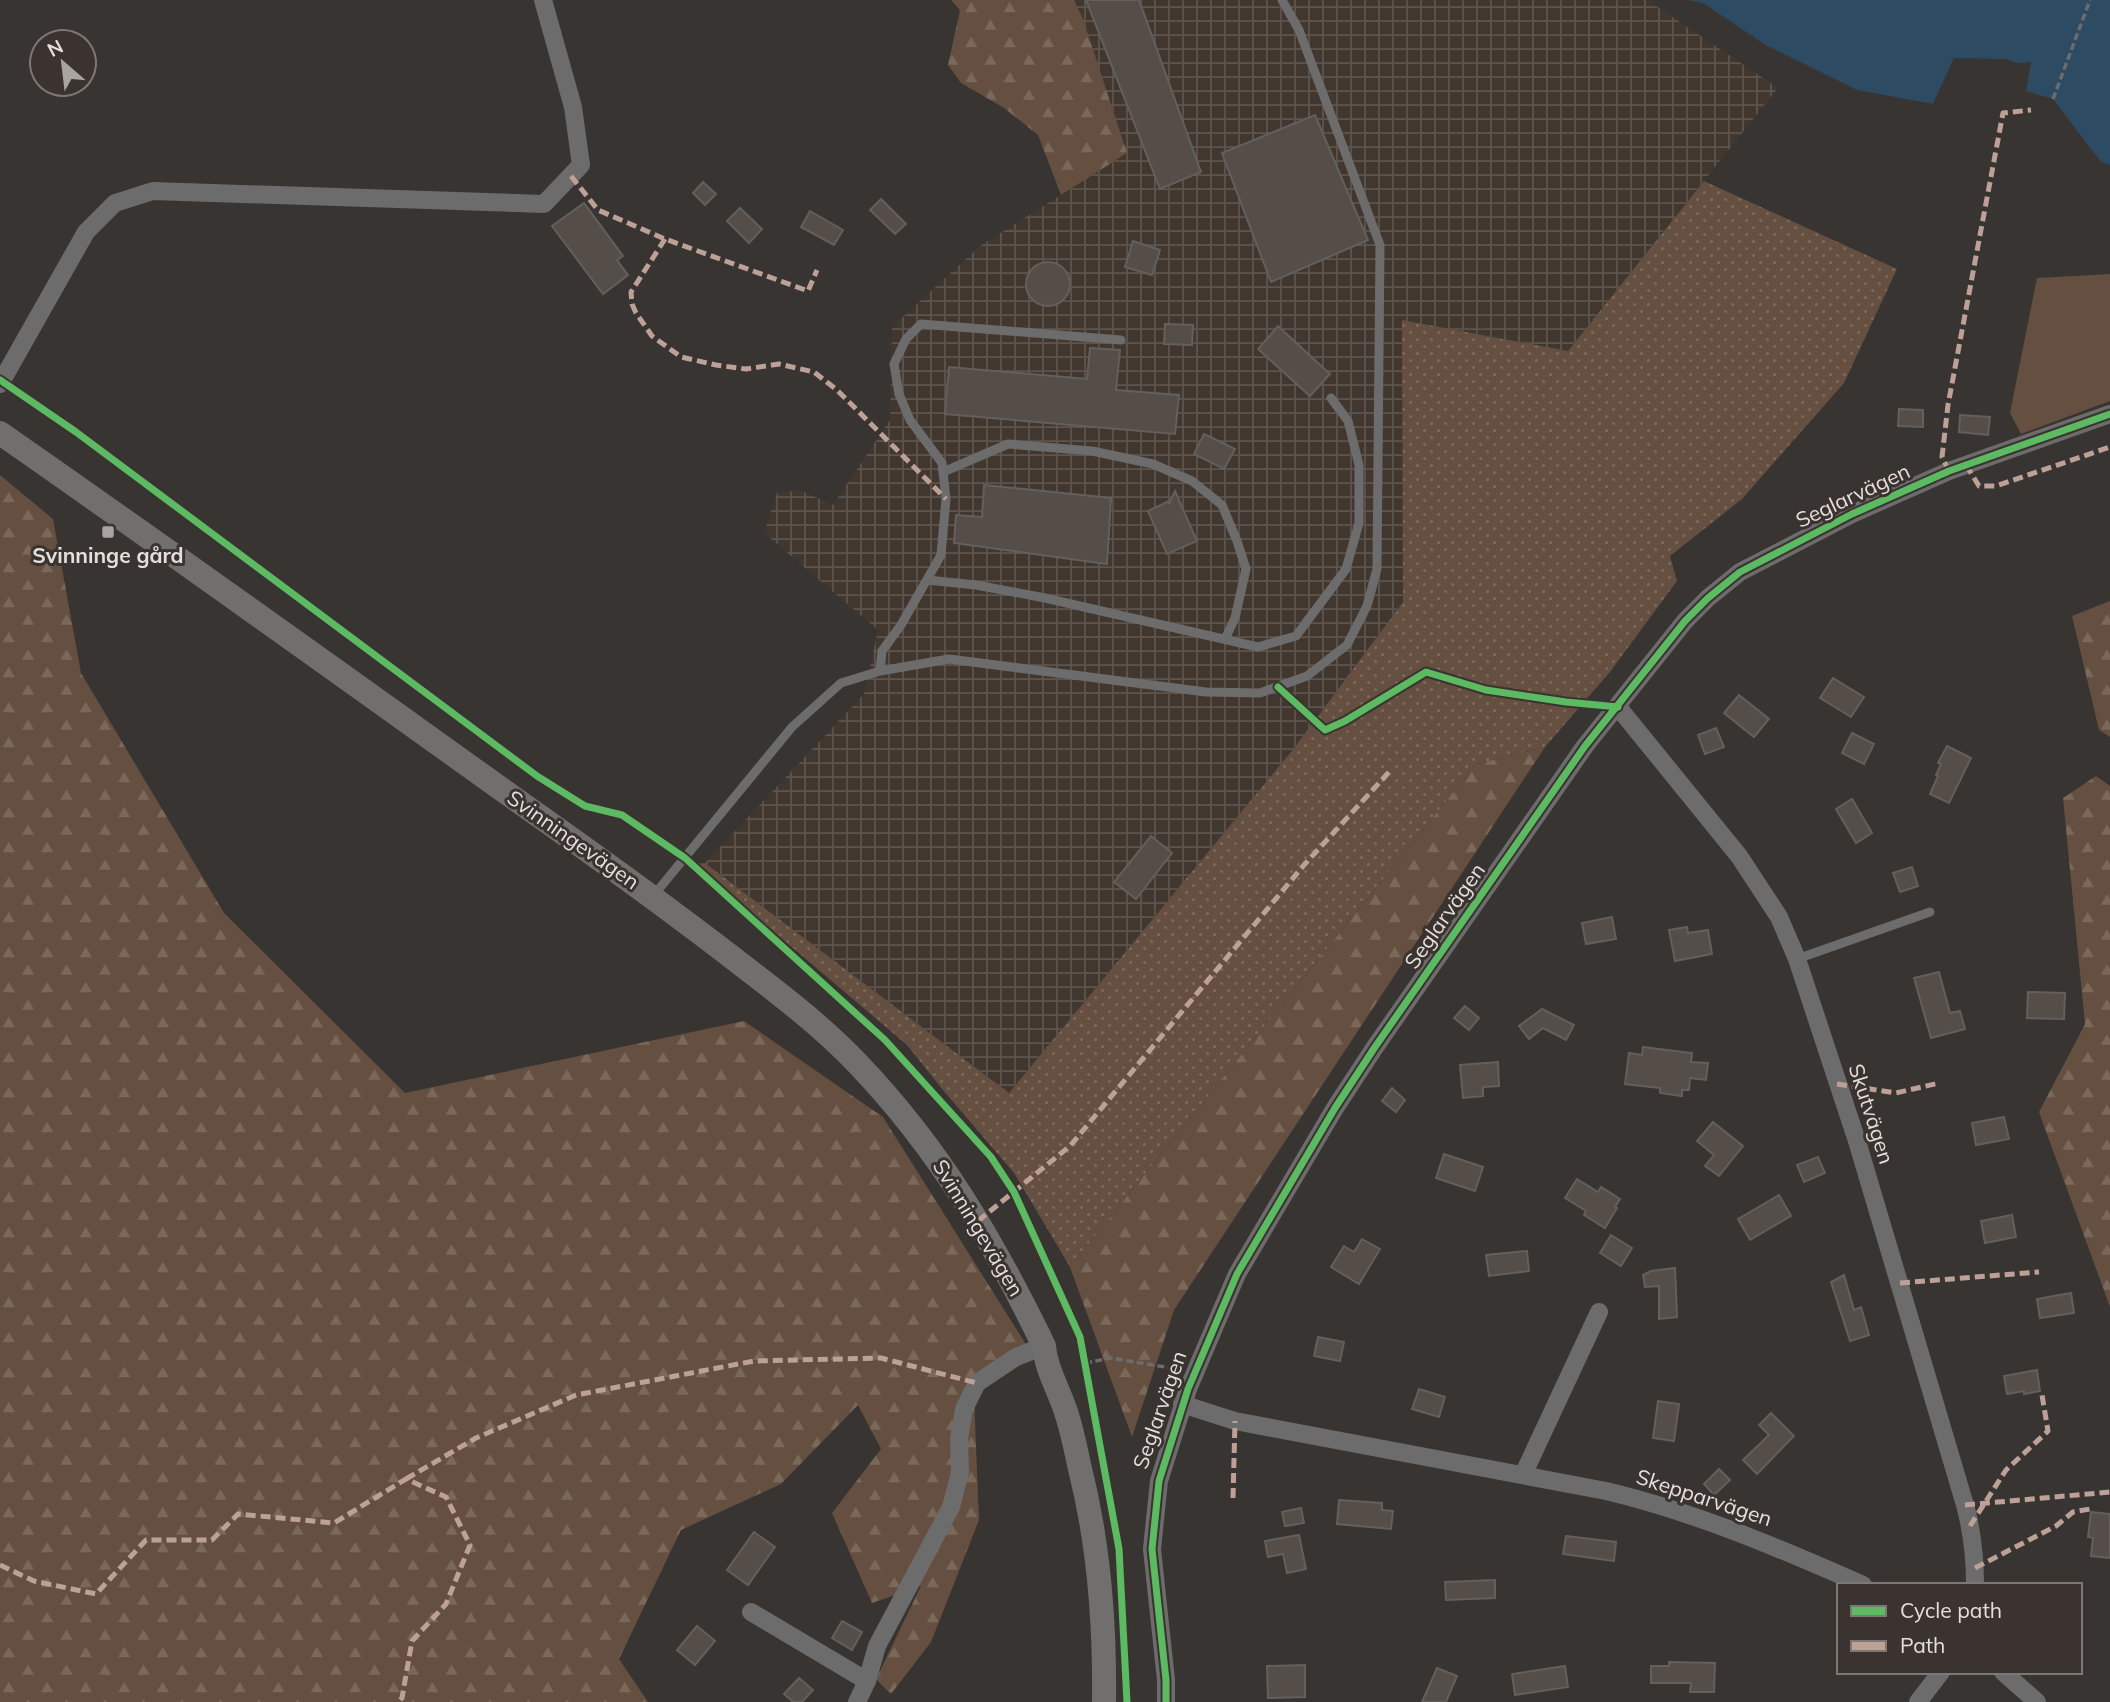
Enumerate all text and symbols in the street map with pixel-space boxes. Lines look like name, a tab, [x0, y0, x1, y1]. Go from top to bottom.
north arrow	[28, 28, 98, 98]
text: N	[43, 34, 67, 62]
street label: Seglarvägen	[1791, 457, 1914, 533]
marker: Svinninge gård	[100, 524, 116, 540]
place label: Svinninge gård	[32, 542, 184, 568]
street label: Svinningevägen	[503, 784, 645, 894]
street label: Seglarvägen	[1398, 858, 1490, 973]
street label: Skutvägen	[1844, 1060, 1900, 1167]
street label: Svinningevägen	[928, 1154, 1030, 1301]
street label: Seglarvägen	[1127, 1347, 1191, 1472]
street label: Skepparvägen	[1633, 1463, 1776, 1531]
legend	[1837, 1583, 2082, 1674]
text: Cycle path	[1900, 1597, 2002, 1623]
text: Path	[1900, 1632, 1945, 1658]

